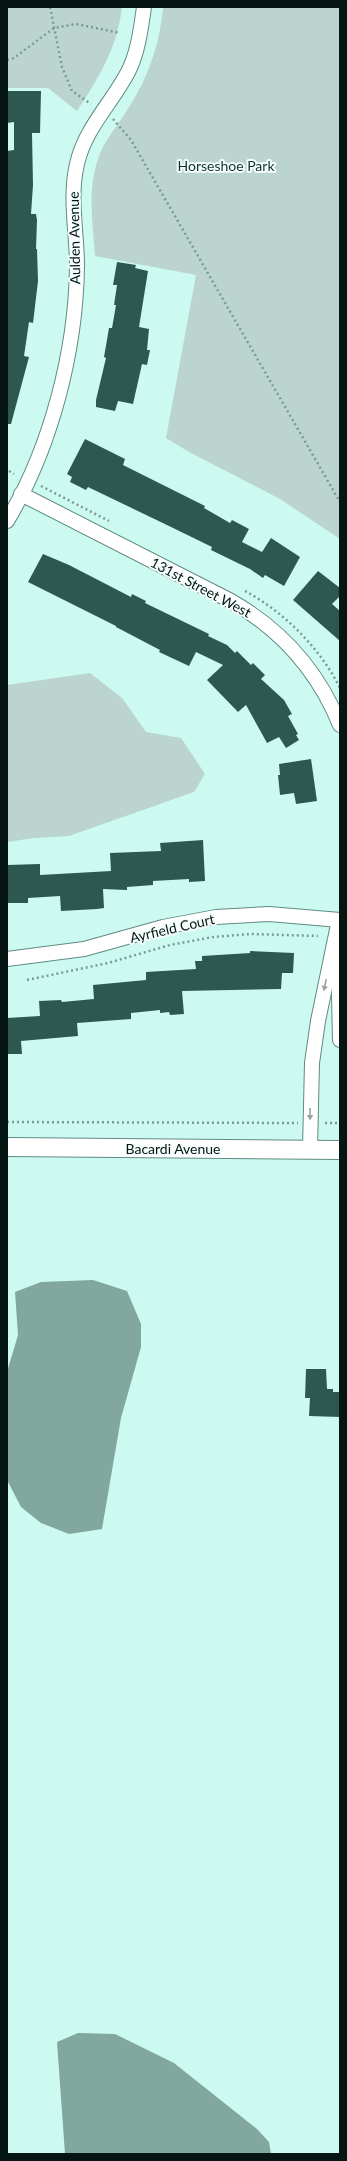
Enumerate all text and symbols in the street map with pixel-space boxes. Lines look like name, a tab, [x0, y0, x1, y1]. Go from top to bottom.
park label: Horseshoe Park	[177, 157, 275, 174]
street label: Aulden Avenue	[65, 191, 83, 285]
street label: 131st Street West	[148, 553, 254, 621]
street label: Ayrfield Court	[128, 910, 216, 946]
one-way arrow	[322, 979, 328, 991]
one-way arrow	[307, 1108, 313, 1121]
street label: Bacardi Avenue	[125, 1140, 221, 1157]

